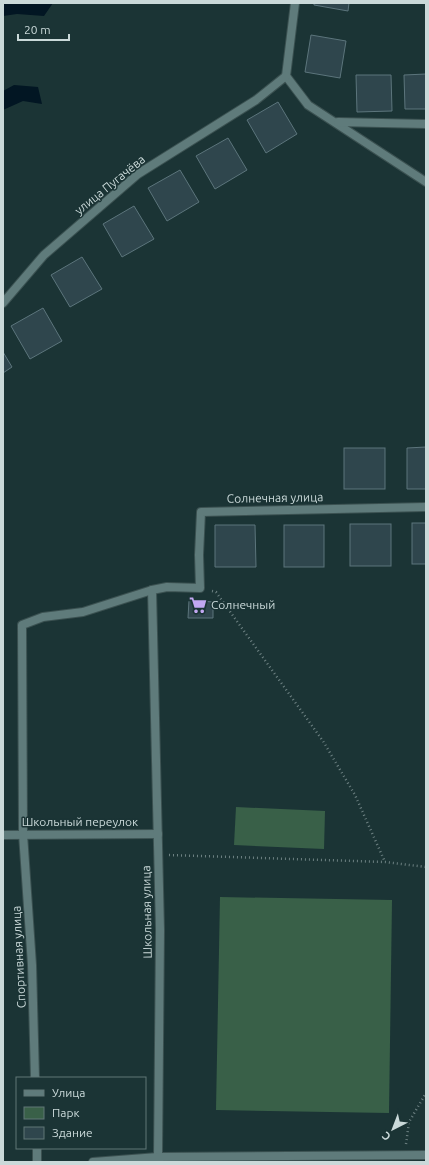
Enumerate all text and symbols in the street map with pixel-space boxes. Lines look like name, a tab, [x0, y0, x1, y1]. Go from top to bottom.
scale bar	[18, 16, 69, 42]
text: 20 m	[24, 23, 51, 36]
street label: улица Пугачёва	[72, 152, 147, 217]
street label: Солнечная улица	[227, 490, 323, 505]
supermarket icon: Солнечный	[188, 595, 208, 615]
place label: Солнечный	[211, 598, 275, 611]
street label: Школьный переулок	[22, 815, 138, 828]
street label: Школьная улица	[139, 865, 154, 959]
street label: Спортивная улица	[9, 905, 28, 1009]
legend	[16, 1077, 146, 1149]
text: Улица	[52, 1086, 85, 1099]
text: Парк	[52, 1106, 80, 1119]
north arrow	[373, 1109, 413, 1149]
text: Здание	[52, 1126, 93, 1139]
text: С	[380, 1130, 393, 1143]

